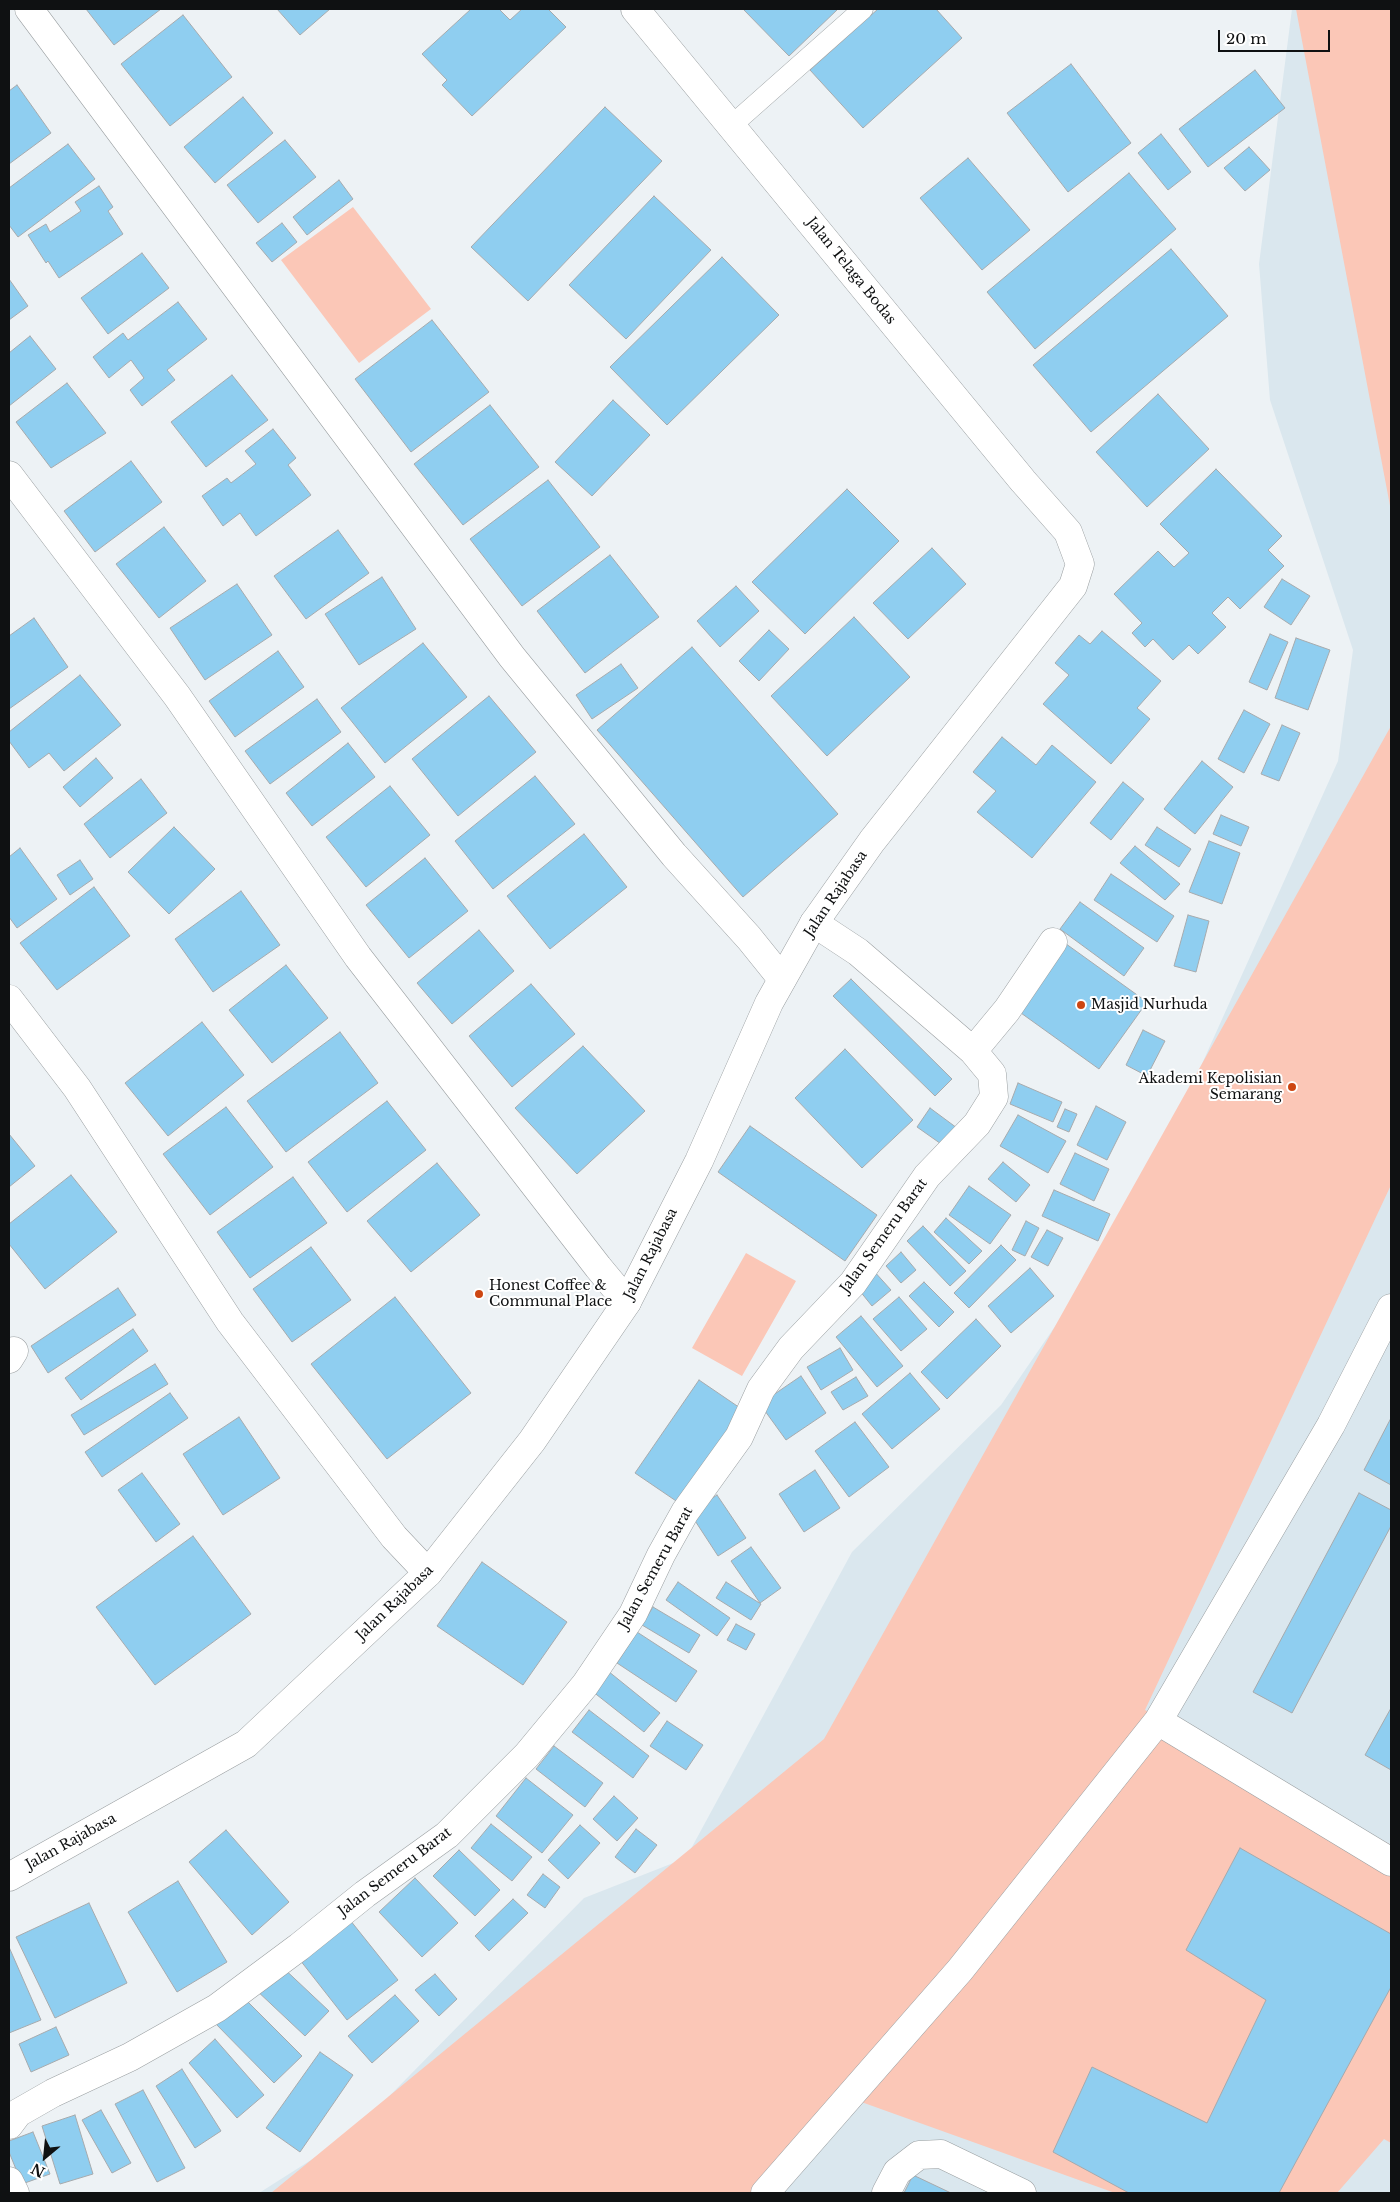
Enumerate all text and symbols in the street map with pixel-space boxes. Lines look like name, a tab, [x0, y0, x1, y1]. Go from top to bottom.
scale bar	[1220, 20, 1332, 52]
text: 20 m	[1226, 29, 1266, 48]
street label: Jalan Telaga Bodas	[803, 214, 899, 328]
street label: Jalan Rajabasa	[801, 848, 871, 940]
place label: Masjid Nurhuda	[1091, 997, 1207, 1013]
marker: Masjid Nurhuda	[1075, 999, 1087, 1011]
place label: Akademi Kepolisian Semarang	[1138, 1071, 1282, 1104]
marker: Akademi Kepolisian Semarang	[1286, 1081, 1298, 1093]
street label: Jalan Semeru Barat	[837, 1176, 931, 1296]
street label: Jalan Rajabasa	[621, 1205, 681, 1303]
place label: Honest Coffee & Communal Place	[489, 1278, 612, 1310]
marker: Honest Coffee & Communal Place	[473, 1288, 485, 1300]
street label: Jalan Semeru Barat	[615, 1504, 697, 1632]
street label: Jalan Rajabasa	[353, 1562, 437, 1644]
street label: Jalan Rajabasa	[23, 1810, 119, 1874]
street label: Jalan Semeru Barat	[335, 1824, 455, 1920]
north arrow	[20, 2132, 70, 2182]
text: N	[28, 2159, 48, 2181]

